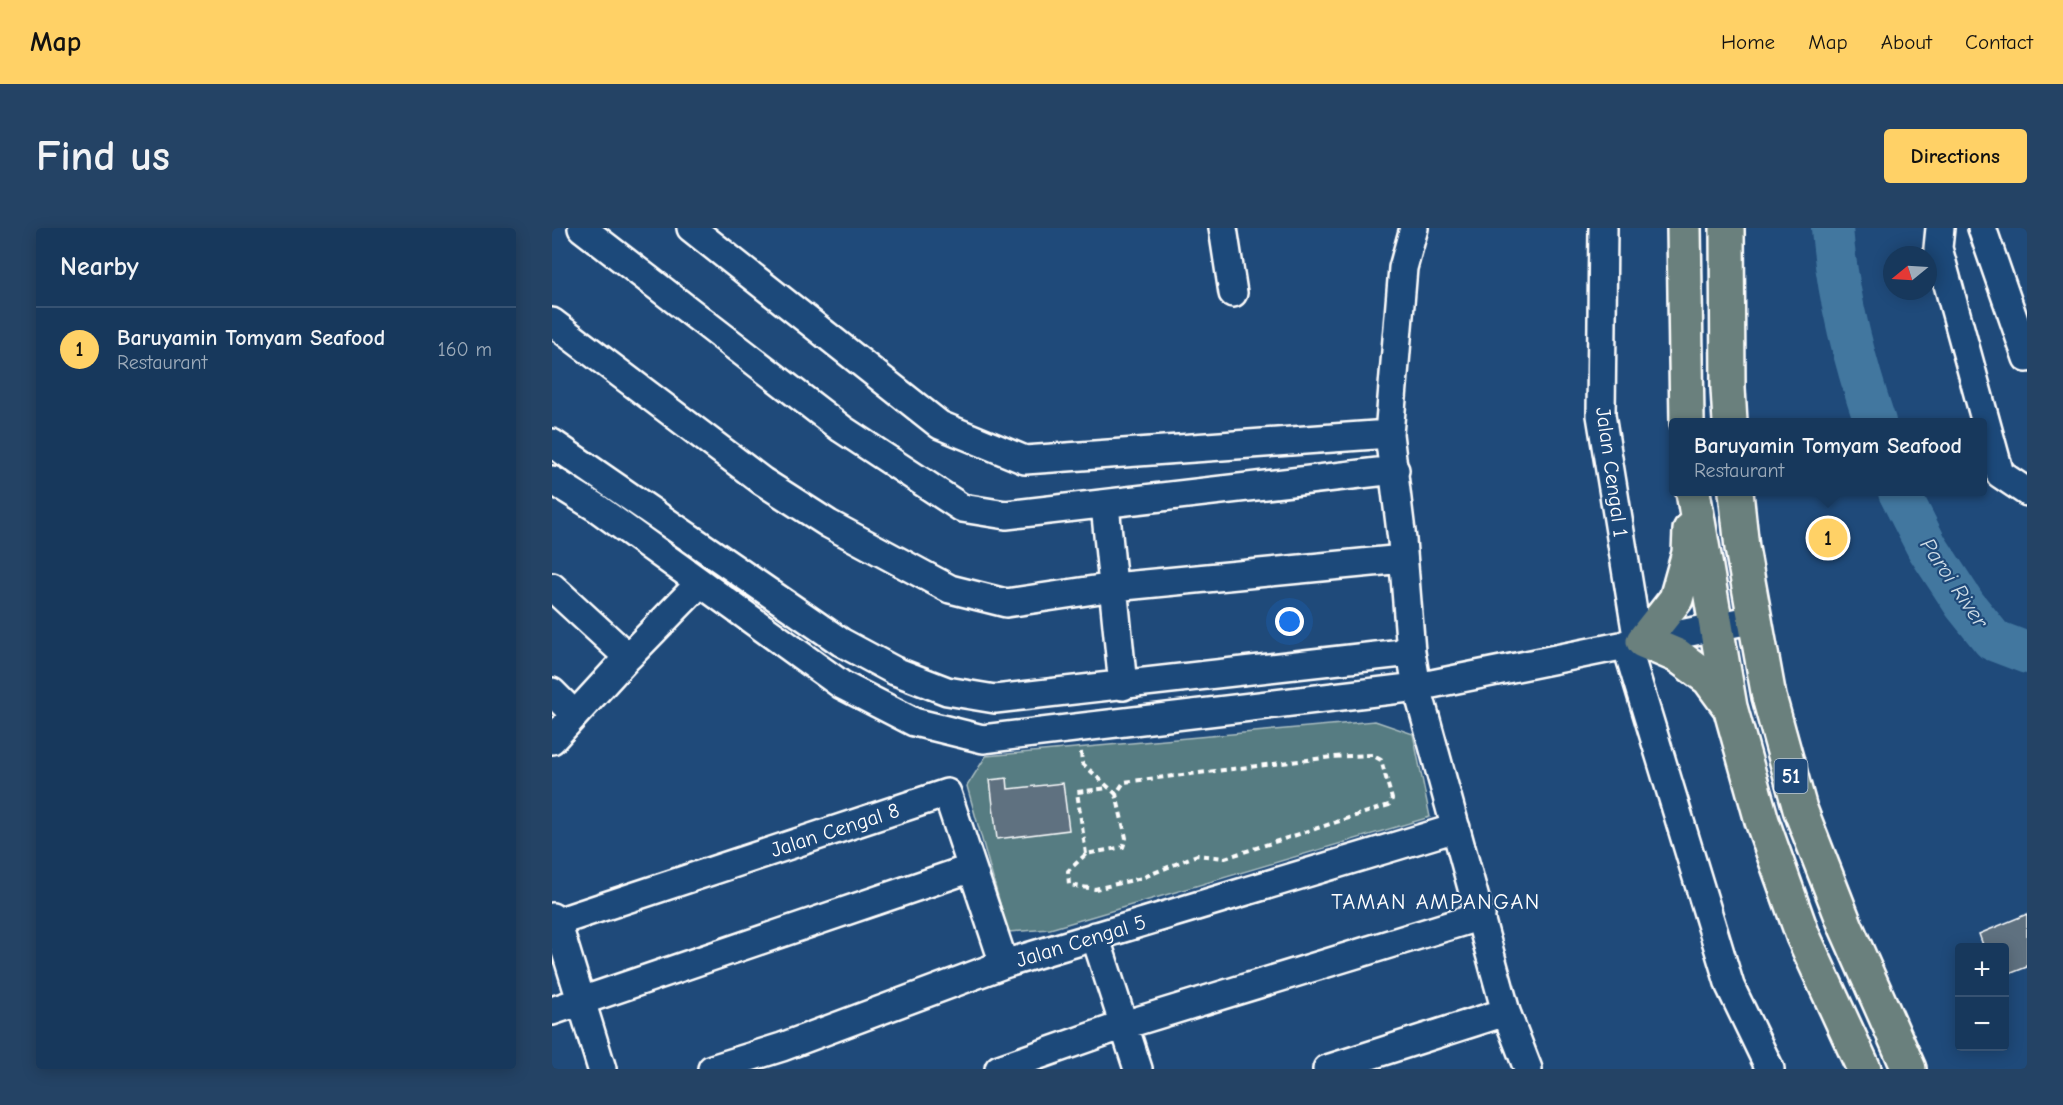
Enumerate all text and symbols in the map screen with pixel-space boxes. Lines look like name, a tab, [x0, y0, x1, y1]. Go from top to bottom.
text: Map	[30, 26, 81, 58]
text: Home	[1721, 30, 1775, 54]
text: Map	[1808, 30, 1848, 54]
text: About	[1881, 30, 1932, 54]
text: Contact	[1965, 30, 2033, 54]
button: Directions	[1884, 129, 2027, 183]
text: Find us	[36, 132, 170, 181]
north arrow	[1883, 246, 1937, 300]
text: Nearby	[60, 252, 139, 282]
text: Baruyamin Tomyam Seafood	[117, 325, 385, 351]
text: 1	[76, 338, 83, 361]
text: 160 m	[438, 338, 492, 361]
text: Restaurant	[117, 351, 207, 374]
street label: Jalan Cengal 1	[1591, 405, 1633, 539]
popup	[1669, 418, 1987, 496]
text: Baruyamin Tomyam Seafood	[1694, 433, 1962, 459]
text: Restaurant	[1694, 459, 1784, 482]
pin: 1	[1808, 516, 1848, 560]
water label: Paroi River	[1915, 533, 1994, 634]
your location	[1275, 607, 1304, 636]
road number: 51	[1774, 759, 1808, 793]
street label: Jalan Cengal 8	[768, 798, 902, 862]
district label: TAMAN AMPANGAN	[1331, 889, 1541, 915]
street label: Jalan Cengal 5	[1013, 910, 1149, 972]
map controls	[1955, 943, 2009, 1051]
button: +	[1955, 943, 2009, 997]
button: −	[1955, 997, 2009, 1051]

